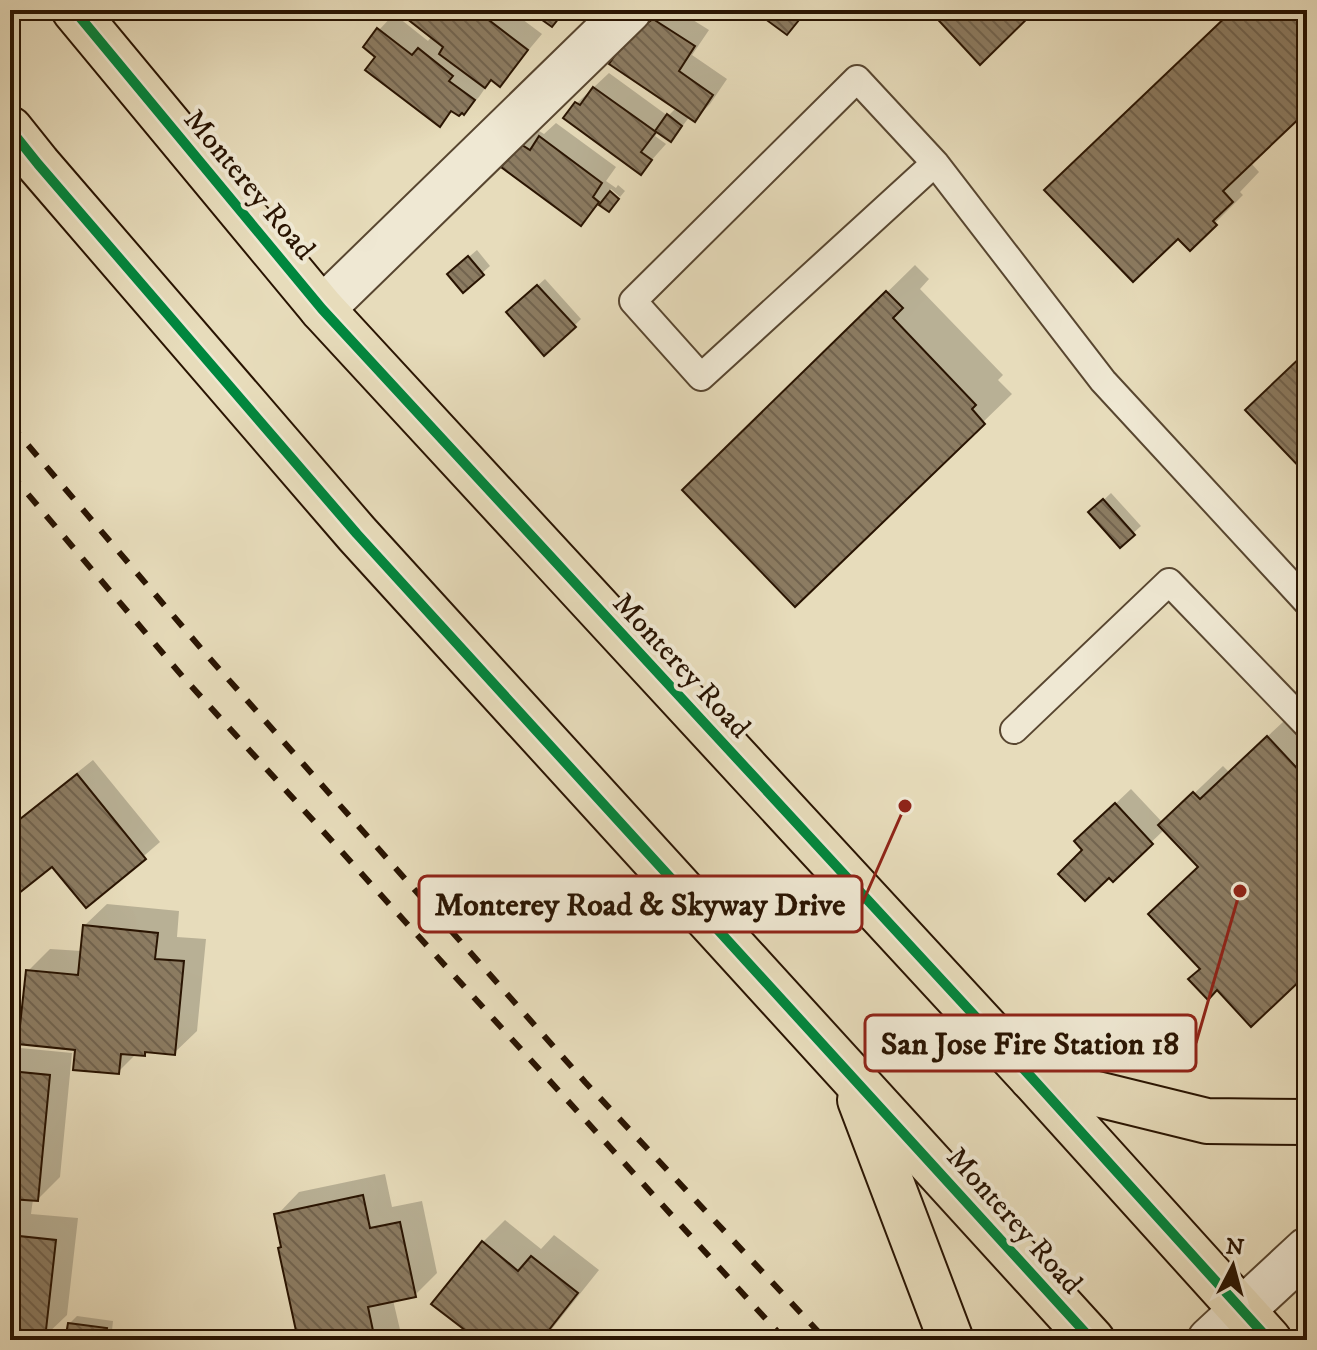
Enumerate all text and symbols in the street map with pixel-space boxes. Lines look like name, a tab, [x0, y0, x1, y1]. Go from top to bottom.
street label: Monterey Road	[175, 102, 323, 268]
street label: Monterey Road	[604, 586, 758, 746]
callout: Monterey Road & Skyway Drive	[419, 876, 862, 932]
text: Monterey Road & Skyway Drive	[434, 886, 846, 926]
callout: San Jose Fire Station 18	[865, 1015, 1196, 1071]
text: San Jose Fire Station 18	[881, 1025, 1179, 1065]
street label: Monterey Road	[938, 1140, 1090, 1302]
north arrow	[1193, 1226, 1273, 1306]
text: N	[1225, 1233, 1245, 1262]

